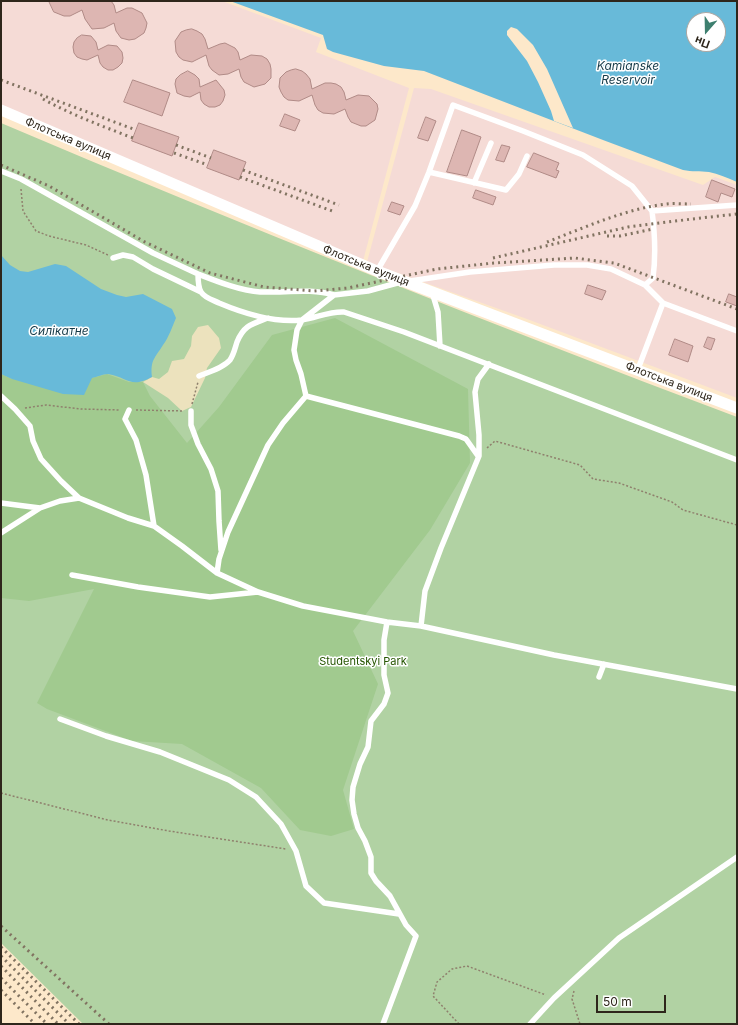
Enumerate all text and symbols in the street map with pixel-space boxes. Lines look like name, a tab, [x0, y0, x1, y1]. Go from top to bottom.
north arrow	[686, 12, 726, 52]
text: Пн	[693, 33, 712, 51]
water label: Kamianske Reservoir	[597, 59, 659, 87]
street label: Флотська вулиця	[23, 115, 113, 163]
street label: Флотська вулиця	[321, 243, 411, 289]
water label: Силікатне	[29, 324, 89, 338]
street label: Флотська вулиця	[624, 359, 714, 405]
park label: Studentskyi Park	[319, 655, 407, 669]
scale bar	[598, 987, 668, 1013]
text: 50 m	[603, 994, 632, 1009]

